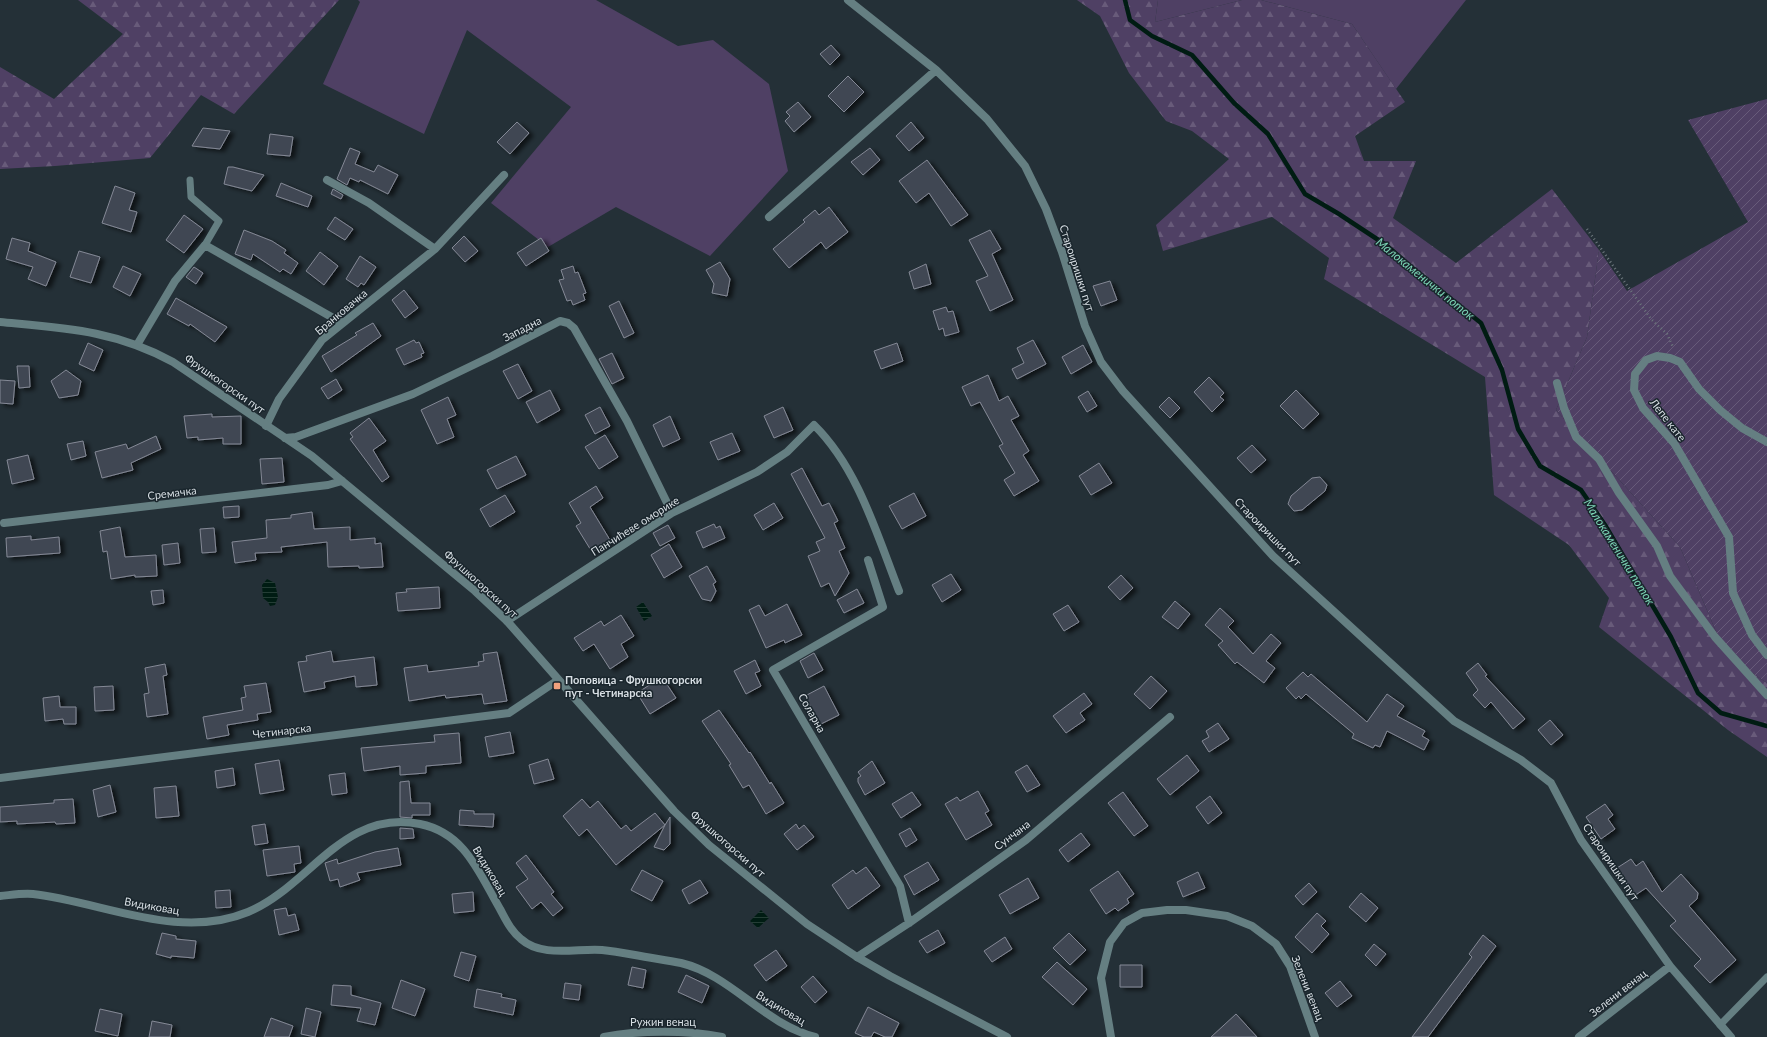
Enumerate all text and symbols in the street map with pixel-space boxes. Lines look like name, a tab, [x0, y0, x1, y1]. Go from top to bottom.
street label: Староиришки пут	[1057, 223, 1098, 313]
water label: Малокаменички поток	[1373, 234, 1478, 323]
street label: Бранковачка	[312, 286, 369, 337]
street label: Западна	[500, 313, 543, 344]
street label: Фрушкогорски пут	[183, 351, 268, 416]
street label: Лепе кате	[1647, 395, 1689, 444]
street label: Сремачка	[147, 483, 197, 502]
street label: Панчићеве оморике	[588, 493, 681, 558]
street label: Староиришки пут	[1232, 495, 1305, 569]
water label: Малокаменички поток	[1581, 496, 1658, 608]
street label: Фрушкогорски пут	[442, 547, 521, 621]
place label: Поповица - Фрушкогорски пут - Четинарска	[565, 673, 702, 699]
marker: Поповица - Фрушкогорски пут - Четинарска	[552, 681, 562, 691]
street label: Соларна	[796, 691, 829, 735]
street label: Четинарска	[252, 720, 312, 741]
street label: Фрушкогорски пут	[688, 808, 769, 880]
street label: Сунчана	[991, 817, 1032, 852]
street label: Староиришки пут	[1581, 821, 1642, 903]
street label: Видиковац	[471, 844, 511, 898]
street label: Видиковац	[124, 894, 181, 917]
street label: Зелени венац	[1289, 953, 1328, 1023]
street label: Зелени венац	[1586, 966, 1649, 1019]
street label: Видиковац	[754, 988, 809, 1028]
street label: Ружин венац	[630, 1015, 696, 1028]

